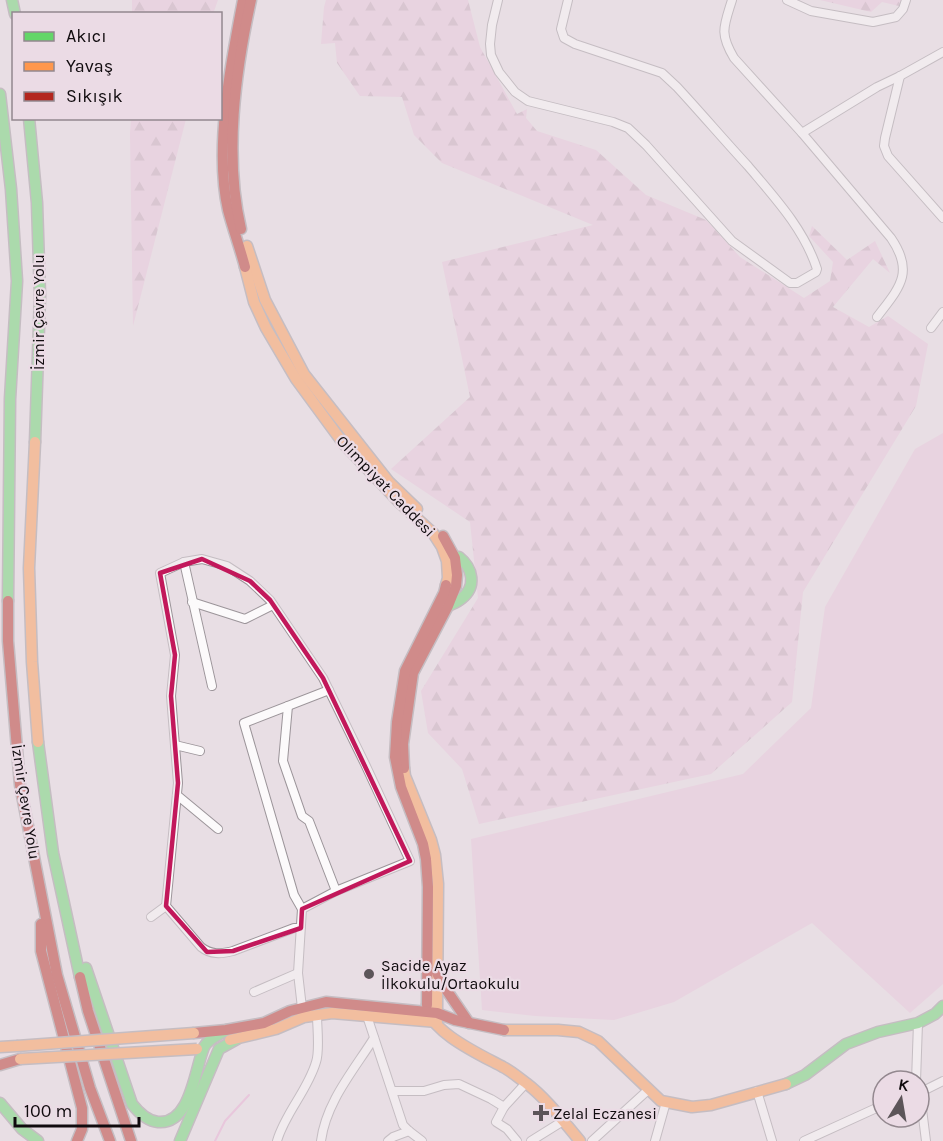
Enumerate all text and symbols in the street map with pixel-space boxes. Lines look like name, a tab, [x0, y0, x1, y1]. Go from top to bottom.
legend	[12, 12, 222, 120]
text: Akıcı	[66, 25, 107, 47]
text: Yavaş	[66, 55, 113, 77]
text: Sıkışık	[66, 85, 123, 107]
street label: İzmir Çevre Yolu	[29, 254, 48, 370]
street label: Olimpiyat Caddesi	[333, 431, 439, 541]
street label: İzmir Çevre Yolu	[8, 743, 44, 861]
place label: Sacide Ayaz İlkokulu/Ortaokulu	[381, 956, 520, 993]
marker: Sacide Ayaz İlkokulu/Ortaokulu	[362, 967, 376, 981]
north arrow	[871, 1069, 931, 1129]
text: K	[897, 1074, 911, 1095]
scale bar	[15, 1090, 140, 1128]
text: 100 m	[24, 1100, 72, 1122]
place label: Zelal Eczanesi	[553, 1104, 657, 1123]
marker: Zelal Eczanesi	[534, 1106, 548, 1120]

